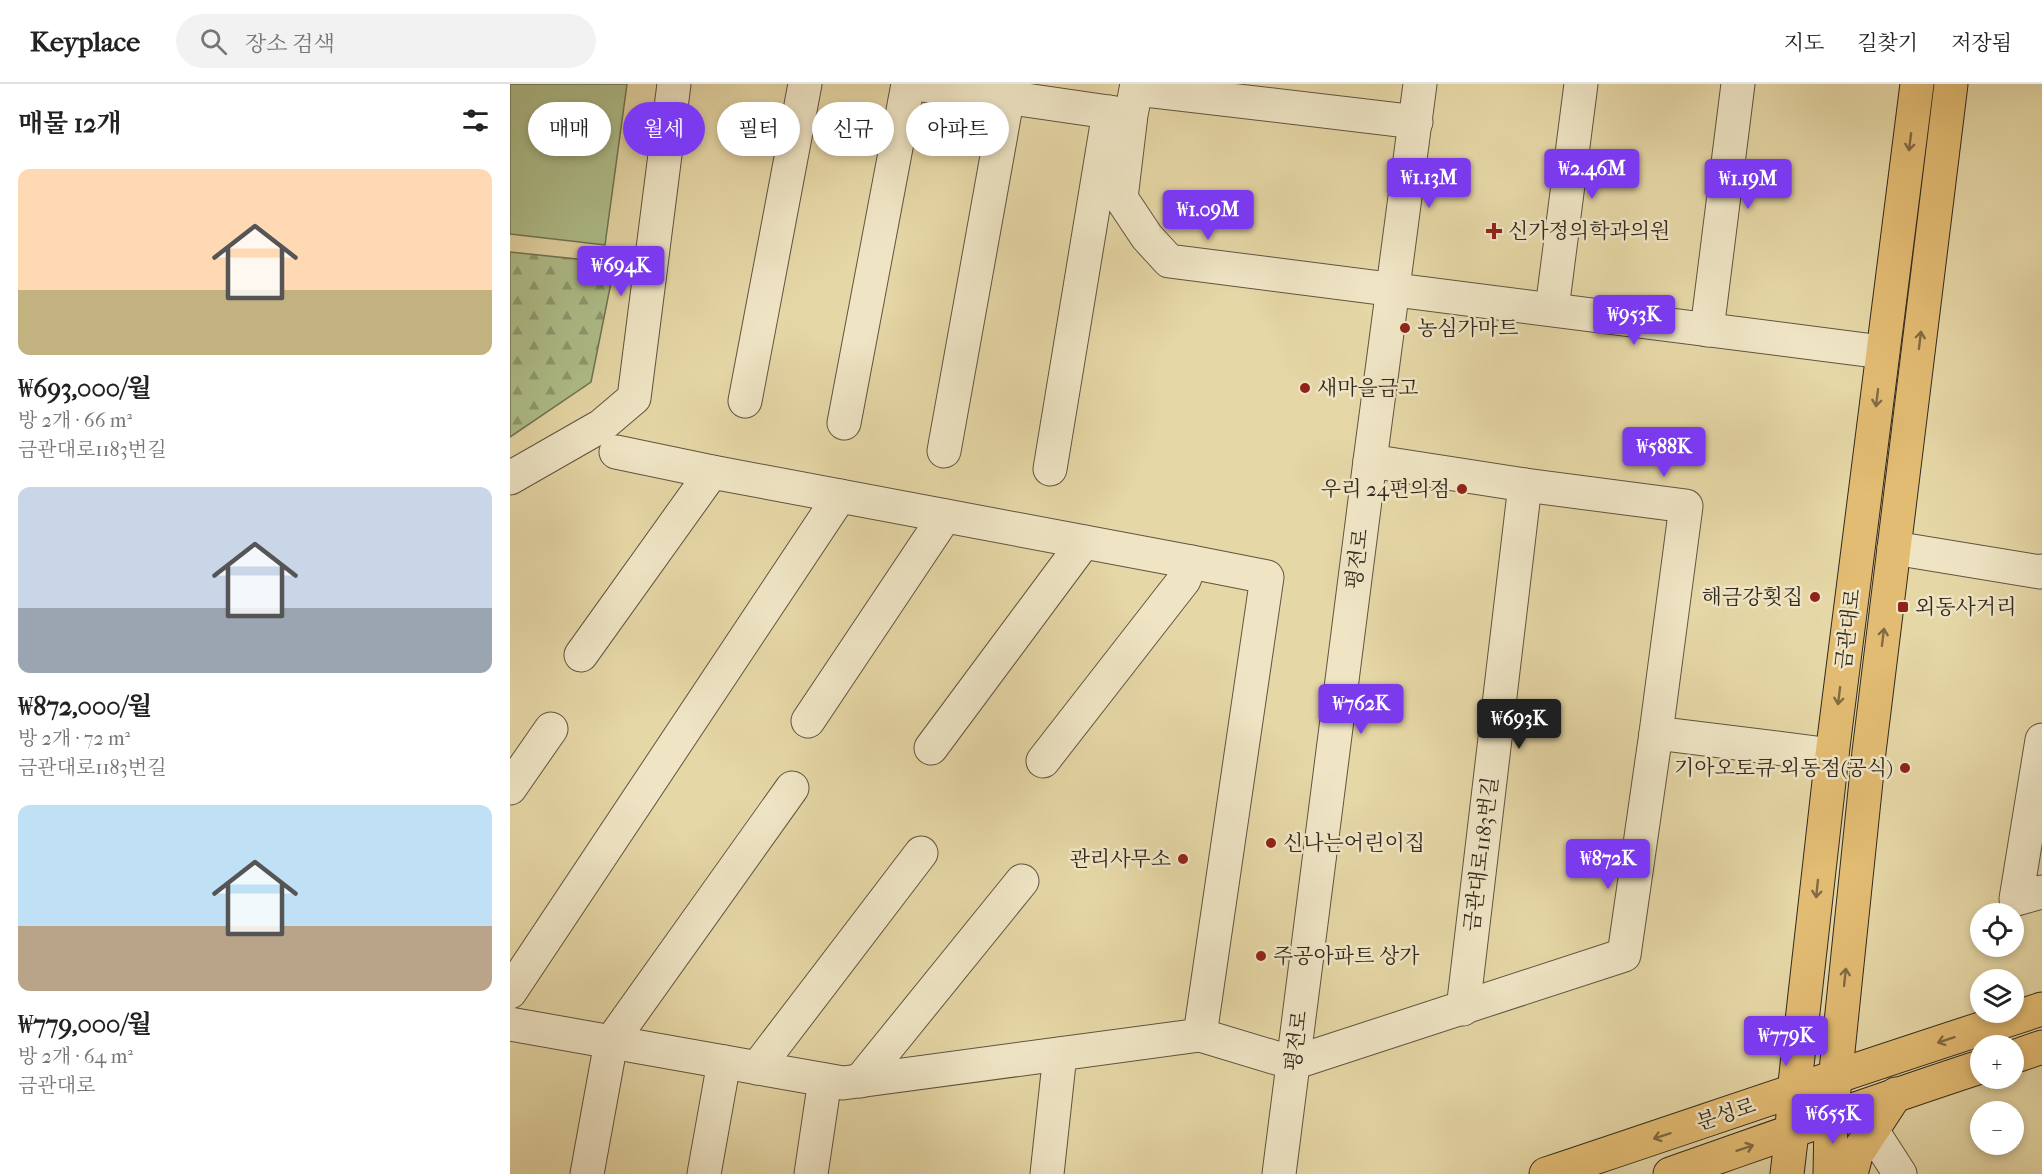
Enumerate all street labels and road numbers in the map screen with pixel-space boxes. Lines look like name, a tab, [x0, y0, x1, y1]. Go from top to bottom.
street label: 평전로	[1341, 527, 1373, 591]
street label: 금관대로	[1831, 587, 1865, 671]
street label: 금관대로1183번길	[1460, 775, 1502, 933]
street label: 평전로	[1280, 1009, 1312, 1073]
street label: 분성로	[1693, 1093, 1759, 1135]

